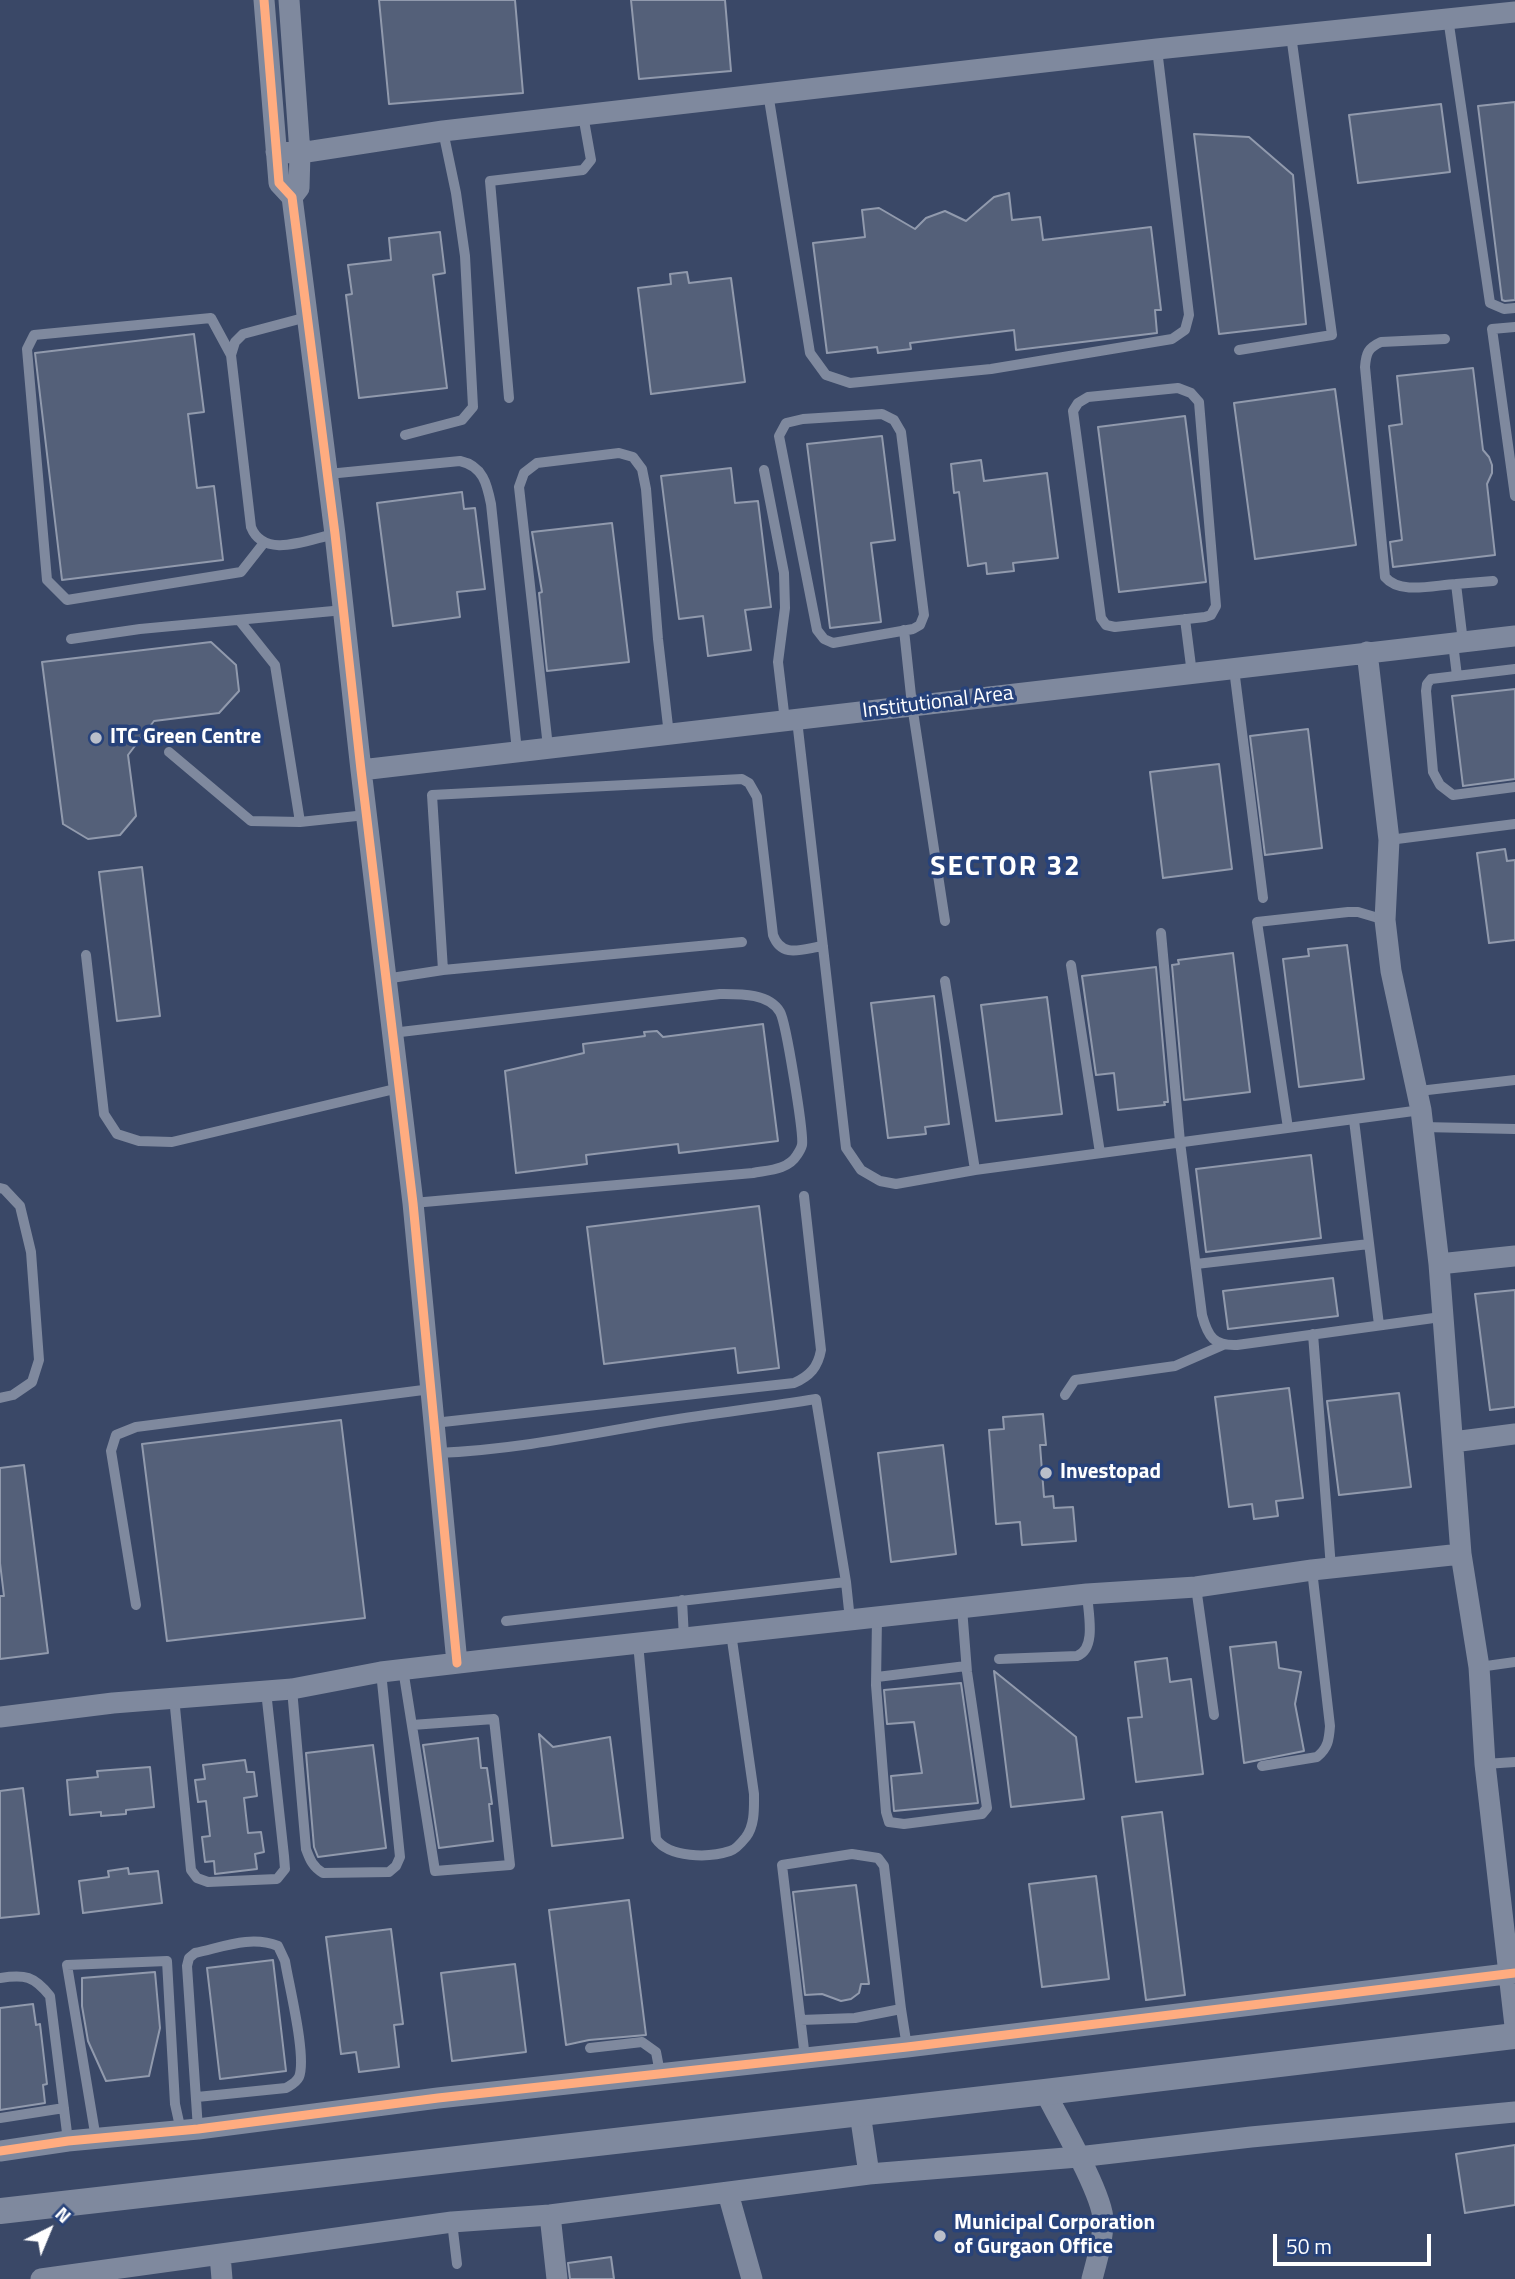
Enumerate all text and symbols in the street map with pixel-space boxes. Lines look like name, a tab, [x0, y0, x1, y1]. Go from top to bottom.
street label: Institutional Area	[861, 681, 1015, 725]
place label: ITC Green Centre	[110, 725, 261, 751]
marker: ITC Green Centre	[88, 730, 104, 746]
district label: SECTOR 32	[931, 851, 1081, 885]
place label: Investopad	[1060, 1460, 1161, 1486]
marker: Investopad	[1038, 1465, 1054, 1481]
north arrow	[14, 2195, 84, 2265]
text: N	[49, 2199, 78, 2229]
place label: Municipal Corporation of Gurgaon Office	[954, 2211, 1155, 2261]
scale bar	[1277, 2220, 1434, 2264]
marker: Municipal Corporation of Gurgaon Office	[932, 2228, 948, 2244]
text: 50 m	[1286, 2230, 1332, 2262]

